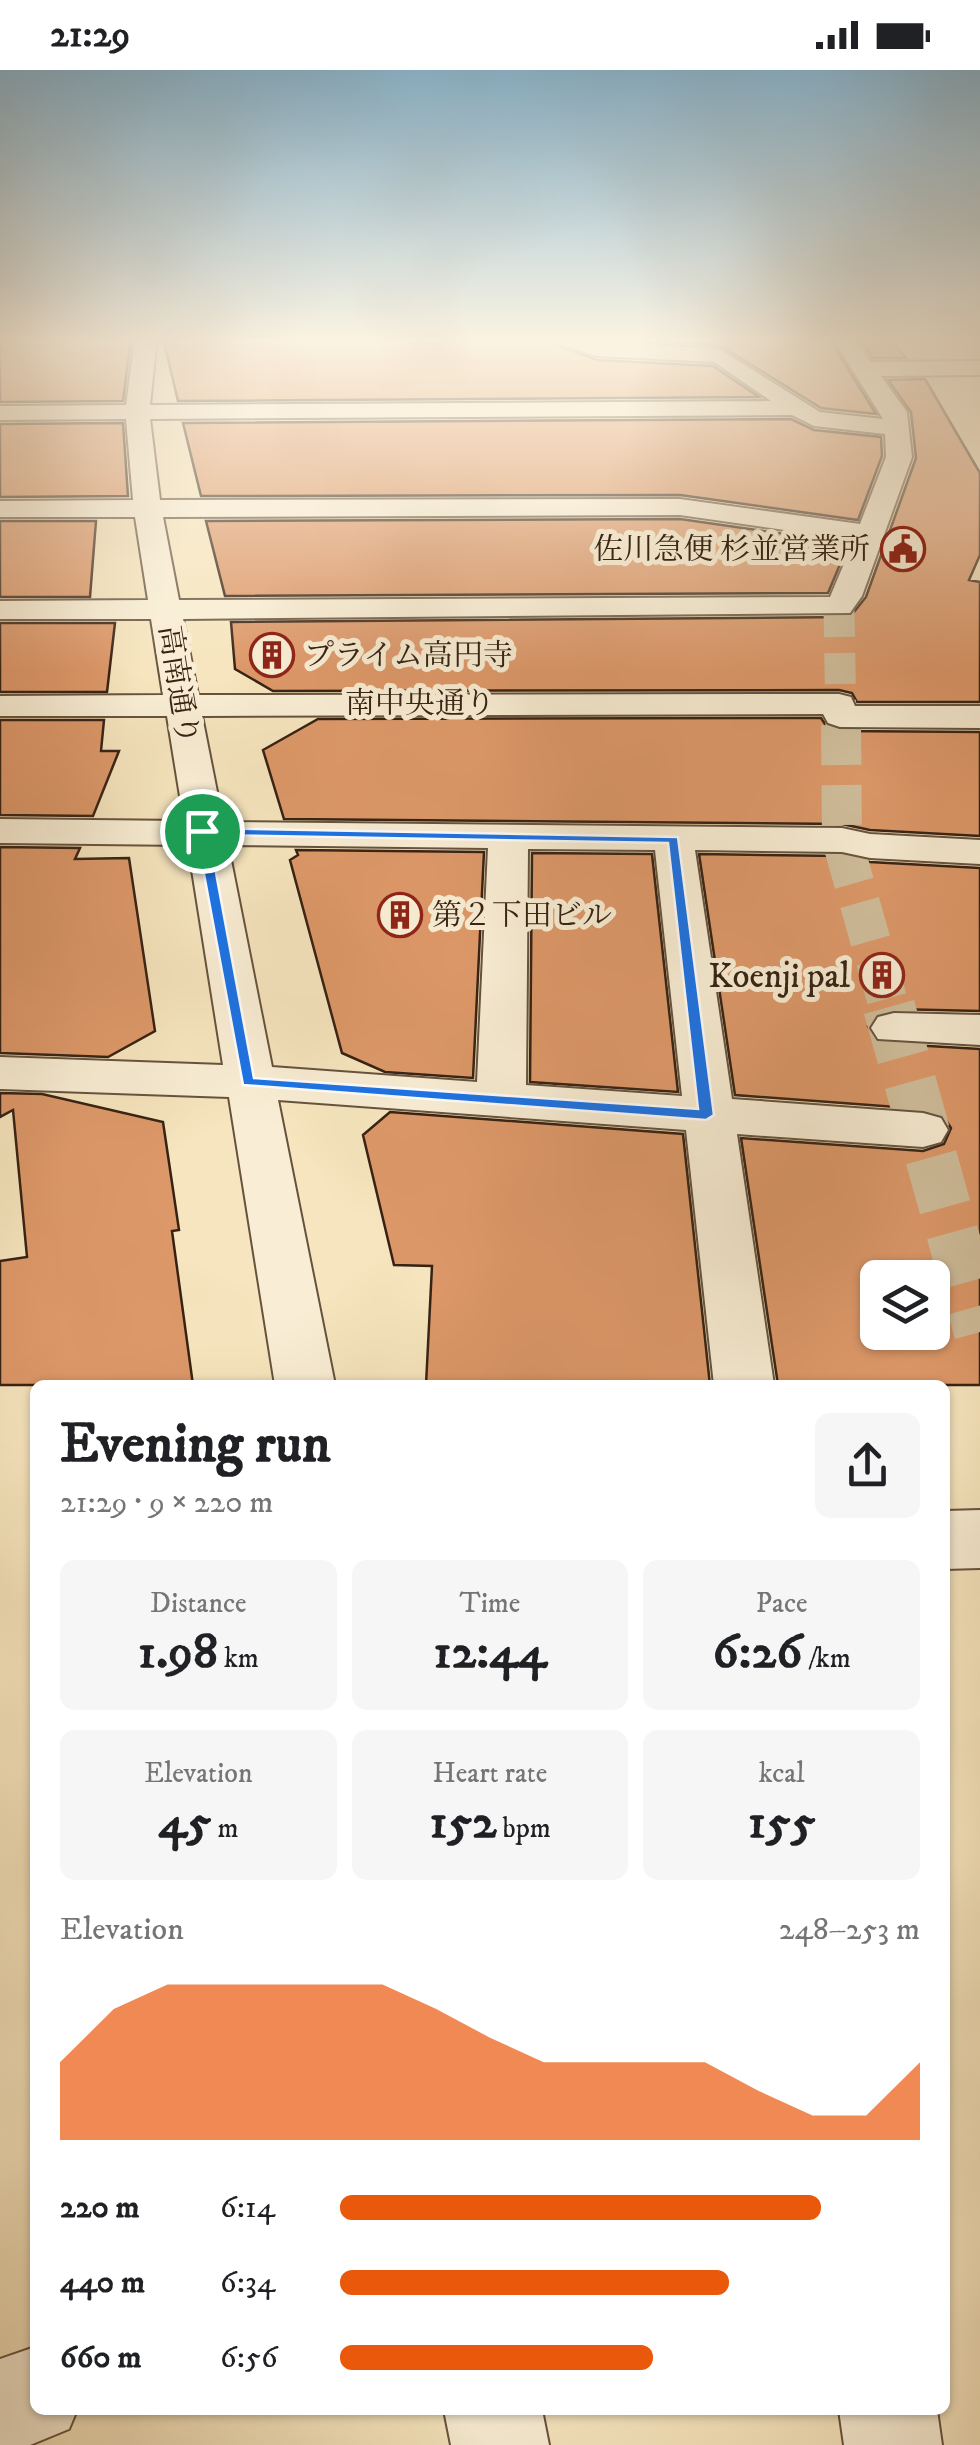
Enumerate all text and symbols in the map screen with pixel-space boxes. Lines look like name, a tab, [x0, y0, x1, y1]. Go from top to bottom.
text: 21:29	[50, 11, 130, 59]
public building icon: 佐川急便 杉並営業所	[880, 526, 926, 572]
place label: 佐川急便 杉並営業所	[594, 532, 870, 569]
street label: 高南通り	[150, 623, 205, 747]
building icon: プライム高円寺	[249, 632, 295, 678]
place label: プライム高円寺	[304, 638, 513, 675]
street label: 南中央通り	[345, 686, 495, 723]
pin	[160, 789, 245, 874]
icon: arrive	[175, 804, 230, 859]
building icon: 第２下田ビル	[377, 892, 423, 938]
place label: 第２下田ビル	[432, 898, 612, 935]
building icon: Koenji pal	[859, 952, 905, 998]
place label: Koenji pal	[708, 955, 850, 999]
map controls	[860, 1260, 950, 1350]
button: layers	[860, 1260, 950, 1350]
text: Evening run	[60, 1411, 331, 1480]
button: share	[815, 1413, 920, 1518]
text: 21:29 · 9 × 220 m	[60, 1483, 273, 1523]
text: Distance	[150, 1586, 247, 1621]
text: Time	[460, 1586, 520, 1621]
text: Pace	[756, 1586, 808, 1621]
text: 1.98	[138, 1621, 218, 1684]
text: 12:44	[433, 1621, 547, 1684]
text: 6:26	[713, 1621, 802, 1684]
text: km	[218, 1641, 259, 1676]
text: /km	[802, 1641, 851, 1676]
text: Elevation	[144, 1756, 253, 1791]
text: Heart rate	[433, 1756, 547, 1791]
text: kcal	[759, 1756, 805, 1791]
text: 45	[158, 1791, 211, 1854]
text: 152	[429, 1791, 497, 1854]
text: 155	[748, 1791, 816, 1854]
text: m	[211, 1811, 239, 1846]
text: bpm	[497, 1811, 551, 1846]
text: Elevation	[60, 1910, 184, 1950]
text: 248–253 m	[779, 1910, 920, 1950]
text: 220 m	[60, 2188, 140, 2228]
text: 6:14	[220, 2188, 275, 2228]
text: 440 m	[60, 2263, 145, 2303]
text: 6:34	[220, 2263, 275, 2303]
text: 660 m	[60, 2338, 141, 2378]
text: 6:56	[220, 2338, 278, 2378]

